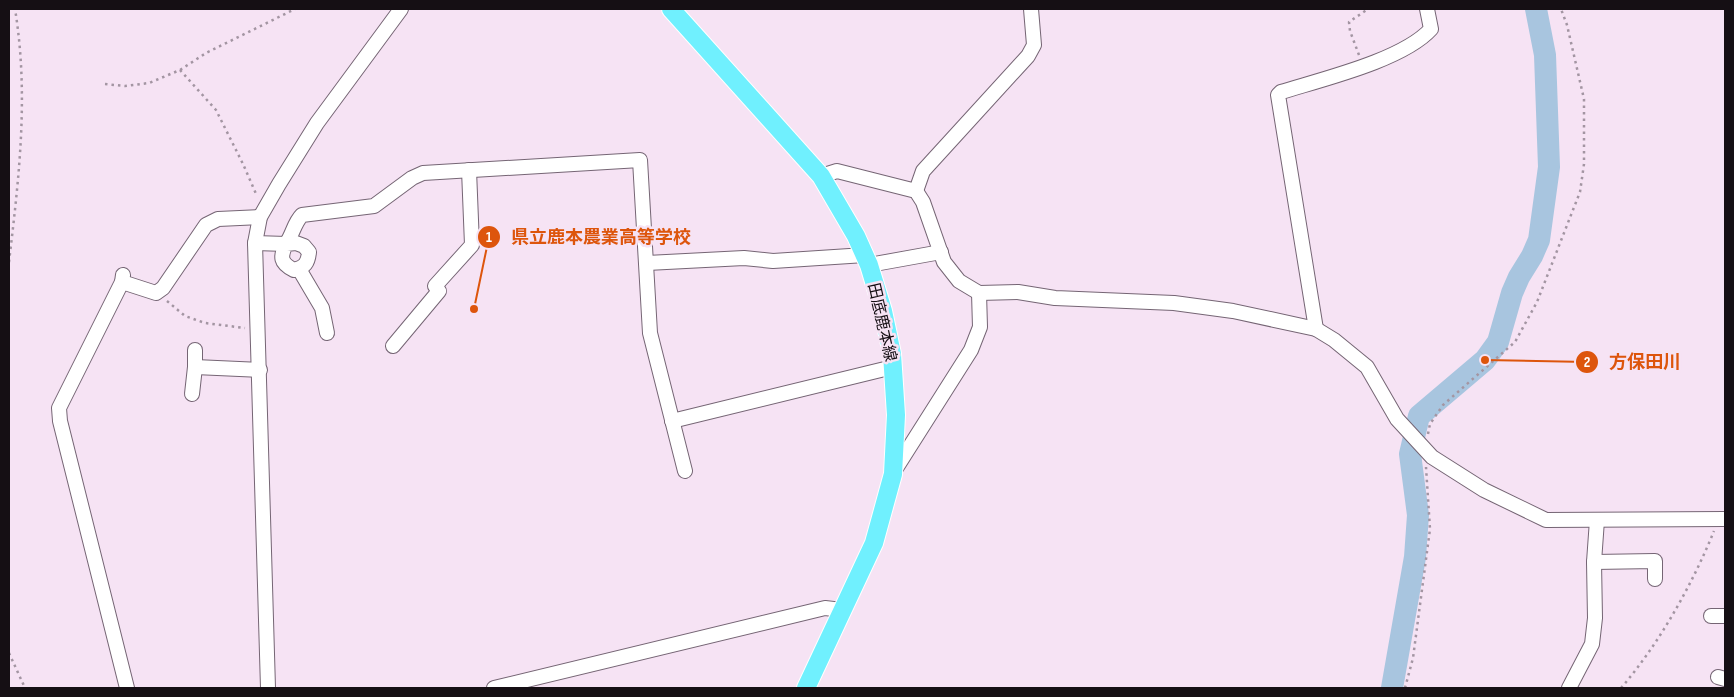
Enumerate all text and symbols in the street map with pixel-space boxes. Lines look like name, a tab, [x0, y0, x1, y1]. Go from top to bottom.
callout: 県立鹿本農業高等学校	[476, 221, 701, 254]
text: 県立鹿本農業高等学校	[511, 227, 691, 248]
text: 1	[486, 228, 492, 247]
street label: 田底鹿本線	[863, 281, 900, 363]
callout: 方保田川	[1574, 345, 1691, 378]
text: 方保田川	[1609, 352, 1681, 373]
text: 2	[1584, 353, 1590, 372]

